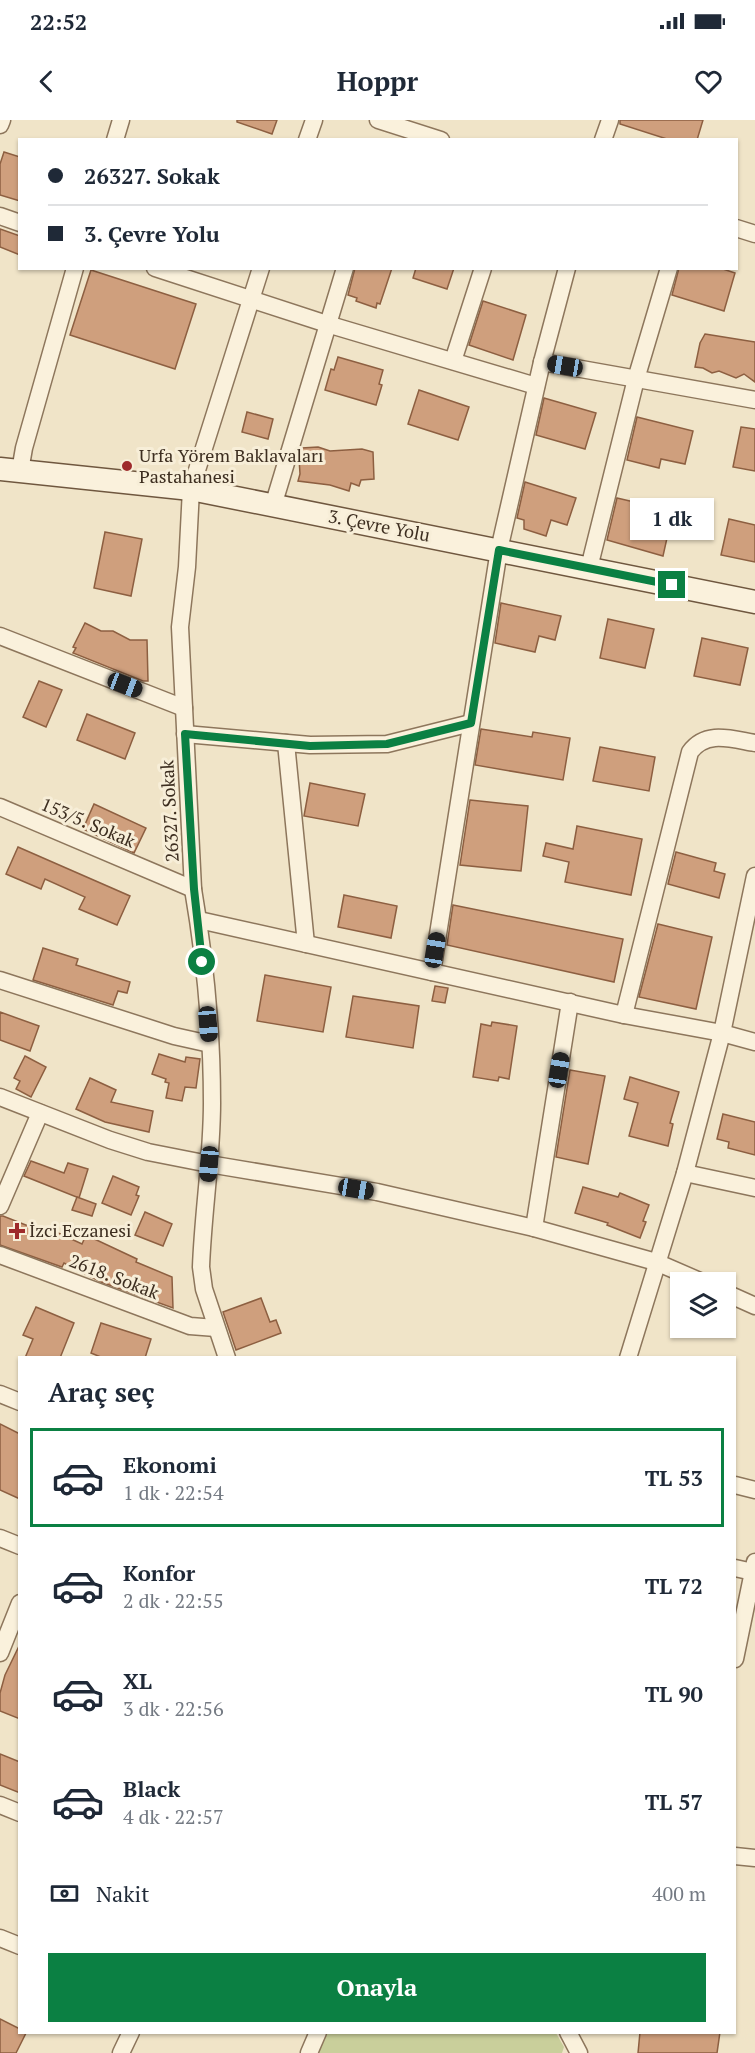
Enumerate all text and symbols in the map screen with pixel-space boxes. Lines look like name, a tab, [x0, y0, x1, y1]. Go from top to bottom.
text: 22:52	[30, 7, 87, 36]
text: Hoppr	[337, 63, 418, 99]
icon: back	[30, 65, 63, 98]
icon: heart	[692, 65, 725, 98]
text: 26327. Sokak	[84, 161, 220, 190]
text: 3. Çevre Yolu	[84, 219, 220, 248]
car	[546, 354, 584, 378]
place label: Urfa Yörem Baklavaları Pastahanesi	[139, 443, 323, 488]
marker: Urfa Yörem Baklavaları Pastahanesi	[120, 459, 134, 473]
callout: 1 dk	[630, 498, 714, 540]
street label: 3. Çevre Yolu	[326, 503, 432, 547]
text: 1 dk	[652, 505, 692, 532]
route end	[658, 571, 685, 598]
car	[105, 670, 145, 700]
street label: 26327. Sokak	[154, 759, 184, 863]
street label: 153/5. Sokak	[37, 791, 140, 853]
car	[423, 931, 447, 969]
route start	[188, 948, 215, 975]
car	[197, 1005, 219, 1043]
car	[547, 1051, 571, 1089]
car	[198, 1145, 220, 1183]
car	[337, 1177, 375, 1201]
place label: İzci Eczanesi	[29, 1218, 131, 1242]
marker: İzci Eczanesi	[10, 1224, 24, 1238]
street label: 2618. Sokak	[66, 1248, 163, 1304]
map controls	[670, 1272, 736, 1338]
button: layers	[670, 1272, 736, 1338]
text: Araç seç	[48, 1374, 155, 1410]
text: Ekonomi	[123, 1450, 217, 1479]
icon: car	[51, 1451, 105, 1505]
text: TL 53	[645, 1463, 703, 1492]
text: 1 dk · 22:54	[123, 1479, 224, 1506]
text: Konfor	[123, 1558, 195, 1587]
icon: car	[51, 1559, 105, 1613]
text: TL 72	[645, 1571, 703, 1600]
text: 2 dk · 22:55	[123, 1587, 224, 1614]
text: XL	[123, 1666, 152, 1695]
icon: car	[51, 1667, 105, 1721]
text: TL 90	[645, 1679, 703, 1708]
text: 3 dk · 22:56	[123, 1695, 224, 1722]
text: Black	[123, 1774, 180, 1803]
icon: car	[51, 1775, 105, 1829]
text: TL 57	[645, 1787, 703, 1816]
text: 4 dk · 22:57	[123, 1803, 224, 1830]
icon: cash	[48, 1877, 81, 1910]
text: Nakit	[96, 1879, 149, 1908]
text: 400 m	[652, 1880, 706, 1907]
button: Onayla	[48, 1953, 706, 2022]

